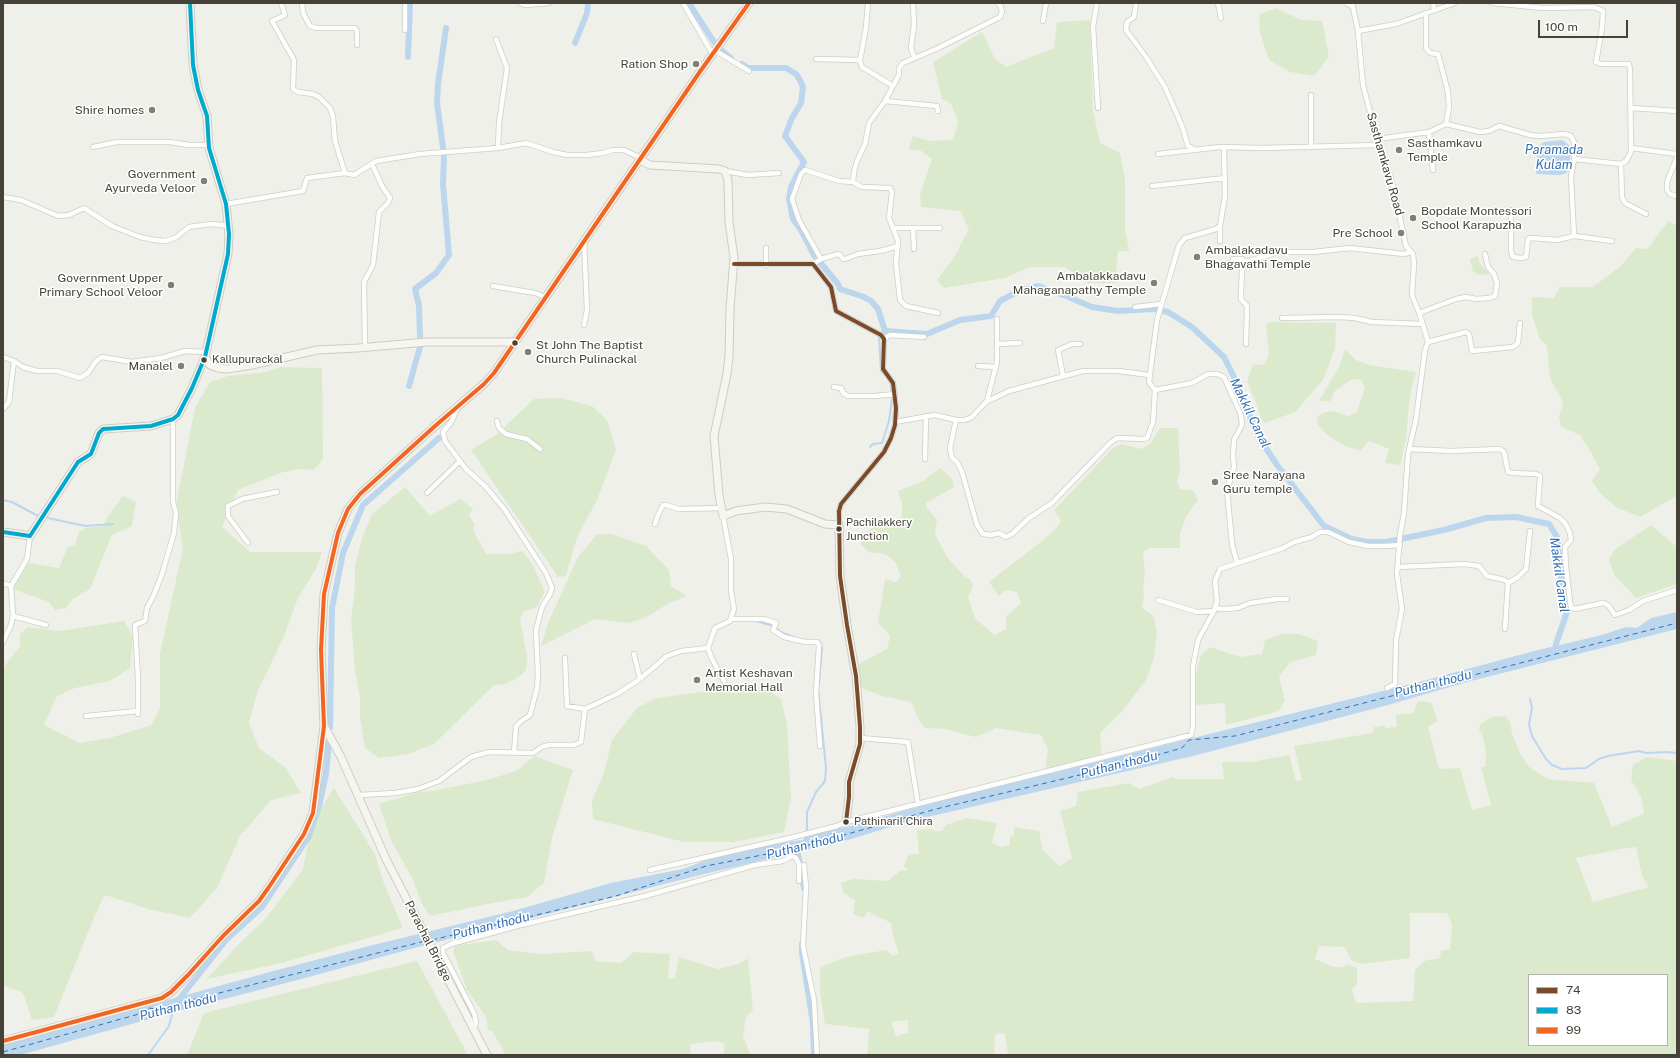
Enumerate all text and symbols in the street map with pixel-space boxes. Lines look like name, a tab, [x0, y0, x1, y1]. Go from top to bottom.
scale bar	[1540, 12, 1630, 38]
text: 100 m	[1545, 20, 1578, 34]
place label: Ration Shop	[620, 57, 688, 71]
marker: Ration Shop	[691, 59, 701, 69]
place label: Shire homes	[75, 103, 144, 117]
marker: Shire homes	[147, 105, 157, 115]
street label: Sasthamkavu Road	[1363, 111, 1407, 217]
place label: Sasthamkavu Temple	[1407, 136, 1482, 164]
water label: Paramada Kulam	[1525, 142, 1583, 173]
marker: Sasthamkavu Temple	[1394, 145, 1404, 155]
place label: Government Ayurveda Veloor	[105, 167, 196, 195]
marker: Government Ayurveda Veloor	[199, 176, 209, 186]
place label: Bopdale Montessori School Karapuzha	[1421, 204, 1532, 232]
marker: Bopdale Montessori School Karapuzha	[1408, 213, 1418, 223]
place label: Pre School	[1332, 226, 1393, 240]
marker: Pre School	[1396, 228, 1406, 238]
place label: Ambalakadavu Bhagavathi Temple	[1205, 243, 1311, 271]
marker: Ambalakadavu Bhagavathi Temple	[1192, 252, 1202, 262]
place label: Ambalakkadavu Mahaganapathy Temple	[1013, 269, 1146, 297]
place label: Government Upper Primary School Veloor	[39, 271, 163, 299]
marker: Ambalakkadavu Mahaganapathy Temple	[1149, 278, 1159, 288]
marker: Government Upper Primary School Veloor	[166, 280, 176, 290]
unlabelled marker	[510, 338, 520, 348]
place label: St John The Baptist Church Pulinackal	[536, 338, 643, 366]
marker: St John The Baptist Church Pulinackal	[523, 347, 533, 357]
place label: Kallupurackal	[212, 353, 283, 367]
marker: Kallupurackal	[199, 355, 209, 365]
place label: Manalel	[128, 359, 173, 373]
marker: Manalel	[176, 361, 186, 371]
water label: Makkil Canal	[1226, 376, 1274, 450]
place label: Sree Narayana Guru temple	[1223, 468, 1305, 496]
marker: Sree Narayana Guru temple	[1210, 477, 1220, 487]
place label: Pachilakkery Junction	[846, 516, 912, 542]
marker: Pachilakkery Junction	[834, 524, 844, 534]
water label: Makkil Canal	[1546, 536, 1572, 614]
place label: Artist Keshavan Memorial Hall	[705, 666, 793, 694]
water label: Puthan thodu	[1393, 667, 1473, 701]
marker: Artist Keshavan Memorial Hall	[692, 675, 702, 685]
water label: Puthan thodu	[1079, 748, 1159, 782]
place label: Pathinaril Chira	[854, 815, 933, 829]
marker: Pathinaril Chira	[841, 817, 851, 827]
water label: Puthan thodu	[765, 829, 845, 863]
street label: Parachal Bridge	[401, 898, 455, 984]
water label: Puthan thodu	[451, 909, 531, 943]
legend	[1528, 974, 1668, 1046]
text: 74	[1566, 983, 1580, 997]
water label: Puthan thodu	[138, 990, 218, 1024]
text: 83	[1566, 1003, 1581, 1017]
text: 99	[1566, 1023, 1581, 1037]

